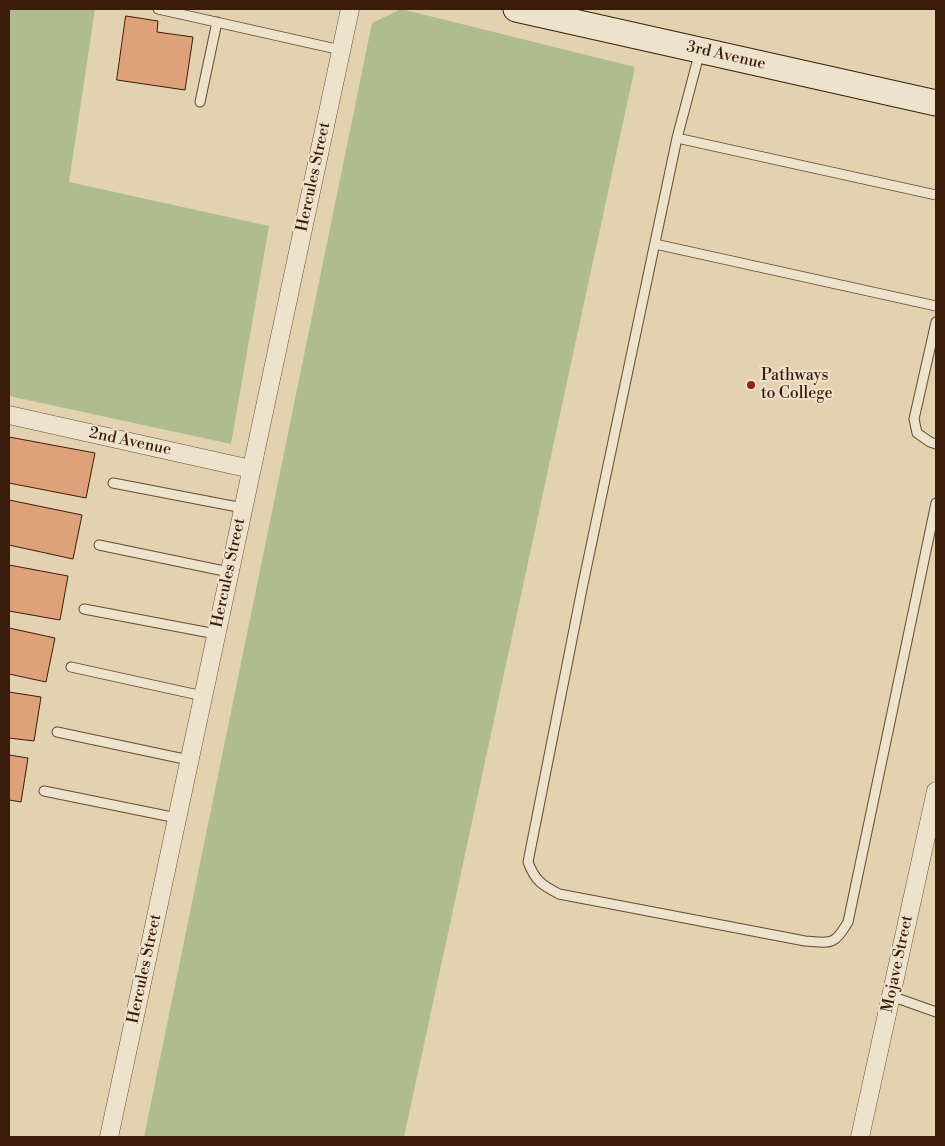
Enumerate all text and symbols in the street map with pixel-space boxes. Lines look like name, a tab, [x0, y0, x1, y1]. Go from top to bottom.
street label: 3rd Avenue	[685, 38, 767, 74]
street label: Hercules Street	[293, 121, 335, 233]
place label: Pathways to College	[761, 366, 832, 404]
marker: Pathways to College	[745, 379, 757, 391]
street label: 2nd Avenue	[87, 424, 173, 460]
street label: Hercules Street	[208, 517, 250, 629]
street label: Hercules Street	[124, 913, 166, 1025]
street label: Mojave Street	[878, 914, 918, 1014]

